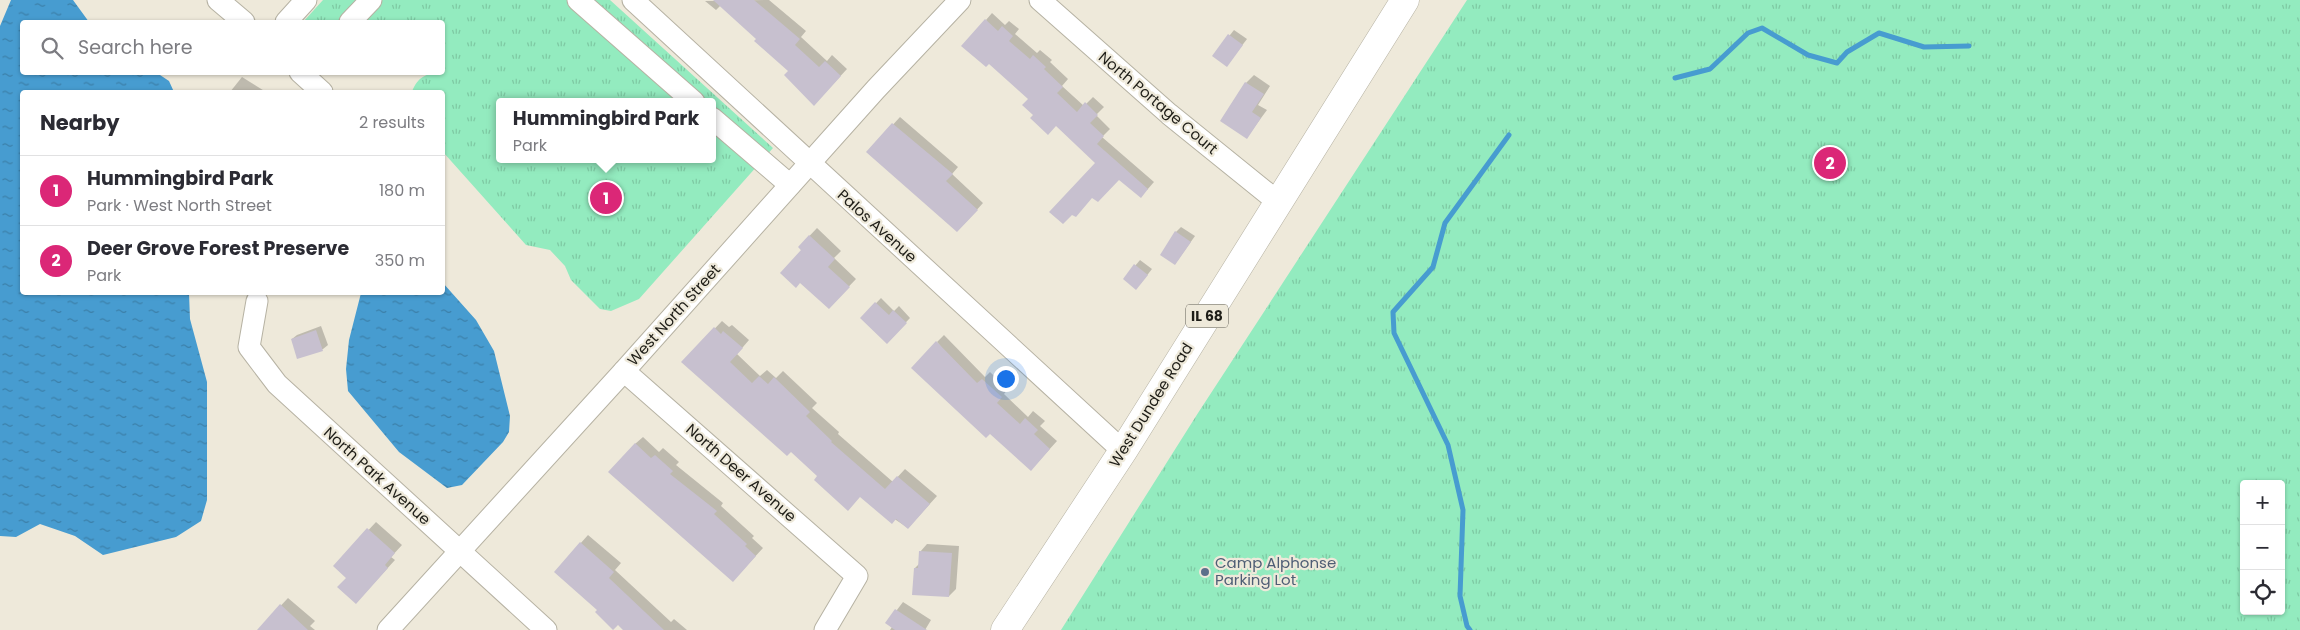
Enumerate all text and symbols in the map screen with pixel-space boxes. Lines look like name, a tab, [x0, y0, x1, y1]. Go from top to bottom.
search box	[20, 20, 445, 75]
icon: search	[38, 34, 66, 62]
text: Search here	[78, 34, 192, 61]
street label: North Portage Court	[1094, 47, 1222, 159]
popup	[496, 98, 716, 163]
text: Hummingbird Park	[513, 105, 699, 132]
text: Nearby	[40, 108, 120, 137]
text: 2 results	[359, 111, 425, 134]
text: Park	[513, 134, 547, 157]
pin: 2	[1814, 144, 1846, 182]
text: Hummingbird Park	[87, 165, 273, 192]
text: 1	[53, 179, 59, 202]
text: 180 m	[379, 179, 425, 202]
pin: 1	[590, 179, 622, 217]
street label: Palos Avenue	[833, 184, 922, 267]
text: Park · West North Street	[87, 194, 272, 217]
text: Deer Grove Forest Preserve	[87, 235, 349, 262]
text: 2	[51, 249, 61, 272]
text: 350 m	[375, 249, 425, 272]
street label: West North Street	[622, 259, 725, 370]
text: Park	[87, 264, 121, 287]
road number: IL 68	[1186, 304, 1228, 328]
street label: West Dundee Road	[1104, 339, 1197, 471]
your location	[993, 366, 1019, 392]
street label: North Deer Avenue	[682, 419, 801, 526]
street label: North Park Avenue	[319, 422, 435, 529]
map controls	[2240, 480, 2285, 615]
button: +	[2240, 480, 2285, 525]
button: −	[2240, 525, 2285, 570]
place label: Camp Alphonse Parking Lot	[1215, 552, 1336, 590]
marker: Camp Alphonse Parking Lot	[1199, 566, 1211, 578]
button: locate	[2240, 570, 2285, 615]

